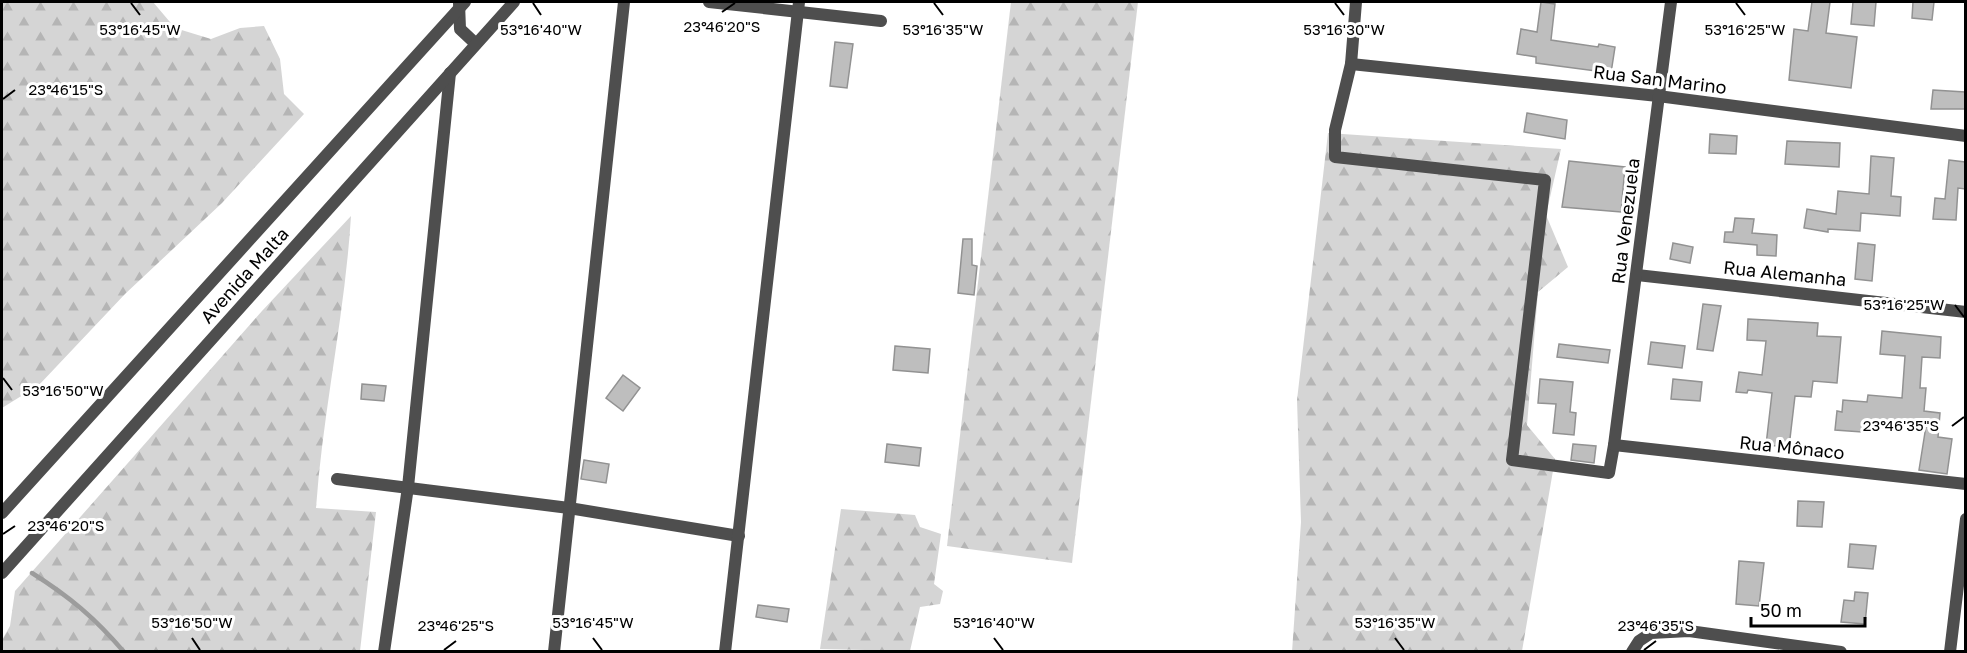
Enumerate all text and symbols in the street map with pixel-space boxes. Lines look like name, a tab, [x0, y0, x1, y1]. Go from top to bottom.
text: 23°46'20"S	[684, 17, 760, 35]
text: 53°16'45"W	[99, 20, 181, 38]
text: 53°16'40"W	[500, 20, 582, 38]
text: 53°16'35"W	[902, 20, 984, 38]
text: 53°16'30"W	[1303, 20, 1385, 38]
text: 53°16'25"W	[1705, 20, 1785, 38]
street label: Rua San Marino	[1592, 60, 1728, 98]
text: 23°46'15"S	[29, 80, 103, 98]
street label: Rua Venezuela	[1606, 157, 1644, 285]
street label: Avenida Malta	[195, 223, 293, 327]
street label: Rua Alemanha	[1722, 256, 1848, 290]
text: 53°16'25"W	[1864, 295, 1944, 313]
text: 53°16'50"W	[22, 381, 104, 399]
text: 23°46'35"S	[1863, 416, 1939, 434]
street label: Rua Mônaco	[1738, 431, 1846, 463]
text: 23°46'20"S	[28, 516, 104, 534]
scale bar	[1751, 590, 1865, 628]
text: 50 m	[1760, 599, 1802, 621]
text: 53°16'50"W	[151, 613, 233, 631]
text: 53°16'45"W	[552, 613, 634, 631]
text: 53°16'40"W	[953, 613, 1035, 631]
text: 53°16'35"W	[1354, 613, 1436, 631]
text: 23°46'25"S	[418, 616, 494, 634]
text: 23°46'35"S	[1618, 616, 1694, 634]

